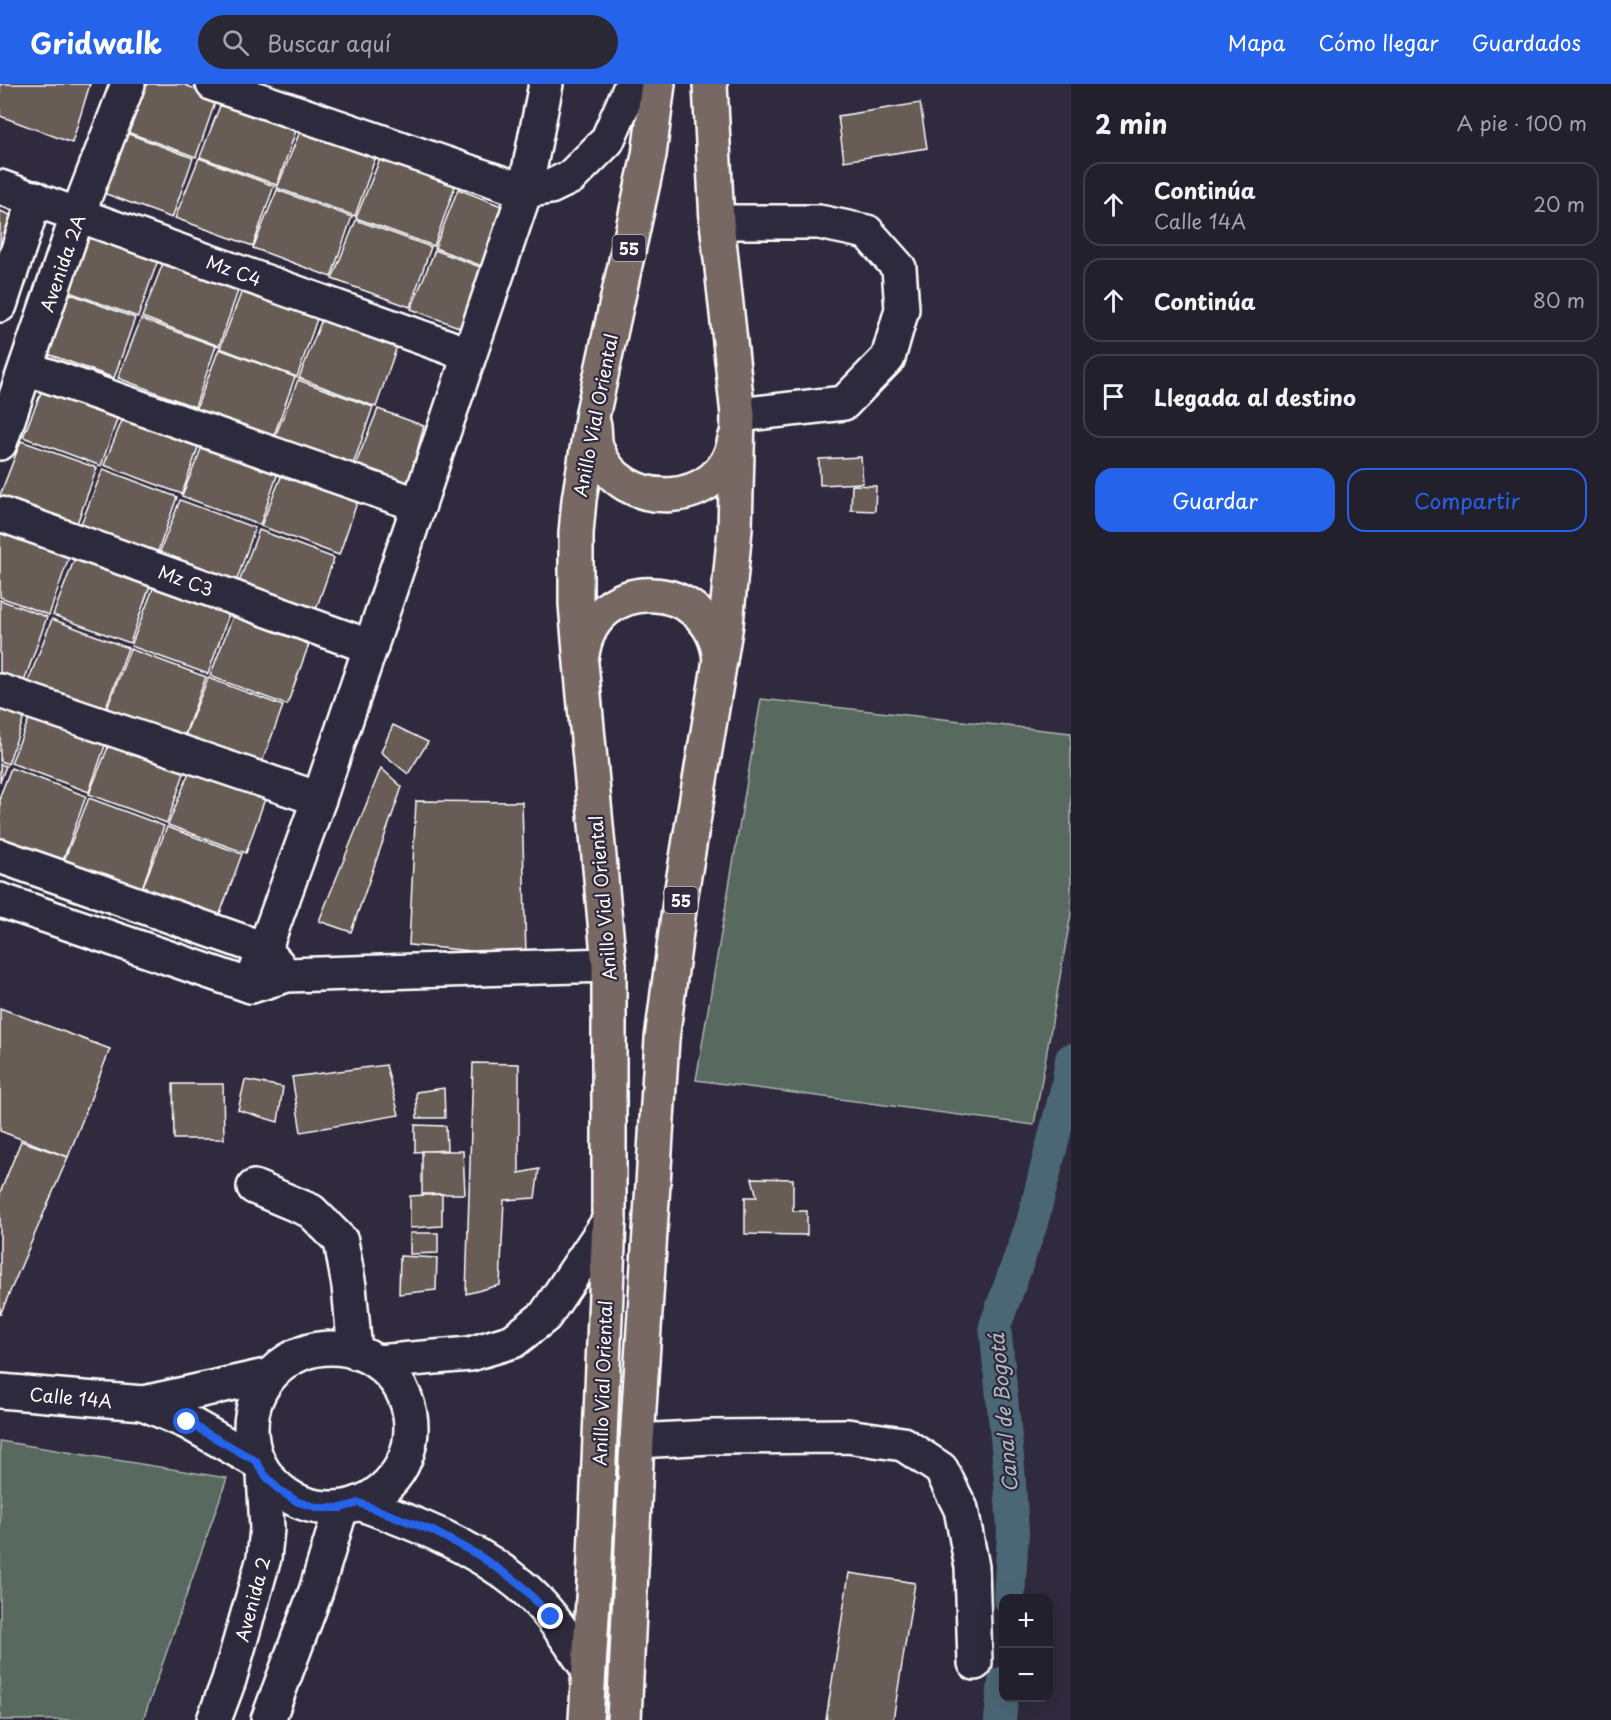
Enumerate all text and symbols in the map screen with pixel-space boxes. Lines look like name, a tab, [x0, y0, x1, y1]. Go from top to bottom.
search box	[198, 15, 618, 69]
text: Gridwalk	[30, 21, 162, 64]
icon: search	[219, 26, 252, 59]
text: Buscar aquí	[267, 26, 391, 59]
text: Mapa	[1228, 26, 1286, 58]
text: Cómo llegar	[1319, 26, 1439, 58]
text: Guardados	[1472, 26, 1581, 58]
text: 2 min	[1095, 104, 1168, 143]
text: A pie · 100 m	[1457, 108, 1587, 138]
text: Continúa	[1154, 173, 1256, 206]
icon: ahead	[1097, 188, 1130, 221]
text: 20 m	[1533, 189, 1585, 219]
text: Calle 14A	[1154, 206, 1246, 236]
street label: Avenida 2A	[33, 210, 91, 315]
road number: 55	[612, 235, 646, 261]
street label: Mz C4	[203, 248, 265, 292]
icon: ahead	[1097, 284, 1130, 317]
text: Continúa	[1154, 284, 1256, 317]
text: 80 m	[1533, 285, 1585, 315]
street label: Anillo Vial Oriental	[566, 331, 624, 499]
icon: arrive	[1097, 380, 1130, 413]
text: Llegada al destino	[1154, 380, 1356, 413]
button: Guardar	[1095, 468, 1335, 532]
button: Compartir	[1347, 468, 1587, 532]
street label: Mz C3	[155, 558, 217, 602]
street label: Anillo Vial Oriental	[581, 814, 623, 982]
road number: 55	[664, 887, 698, 913]
street label: Anillo Vial Oriental	[586, 1300, 618, 1466]
water label: Canal de Bogotá	[981, 1332, 1025, 1494]
street label: Calle 14A	[29, 1380, 113, 1414]
route start	[173, 1408, 199, 1434]
street label: Avenida 2	[228, 1553, 276, 1645]
map controls	[999, 1594, 1053, 1702]
button: +	[999, 1594, 1053, 1648]
route end	[537, 1603, 563, 1629]
button: −	[999, 1648, 1053, 1702]

